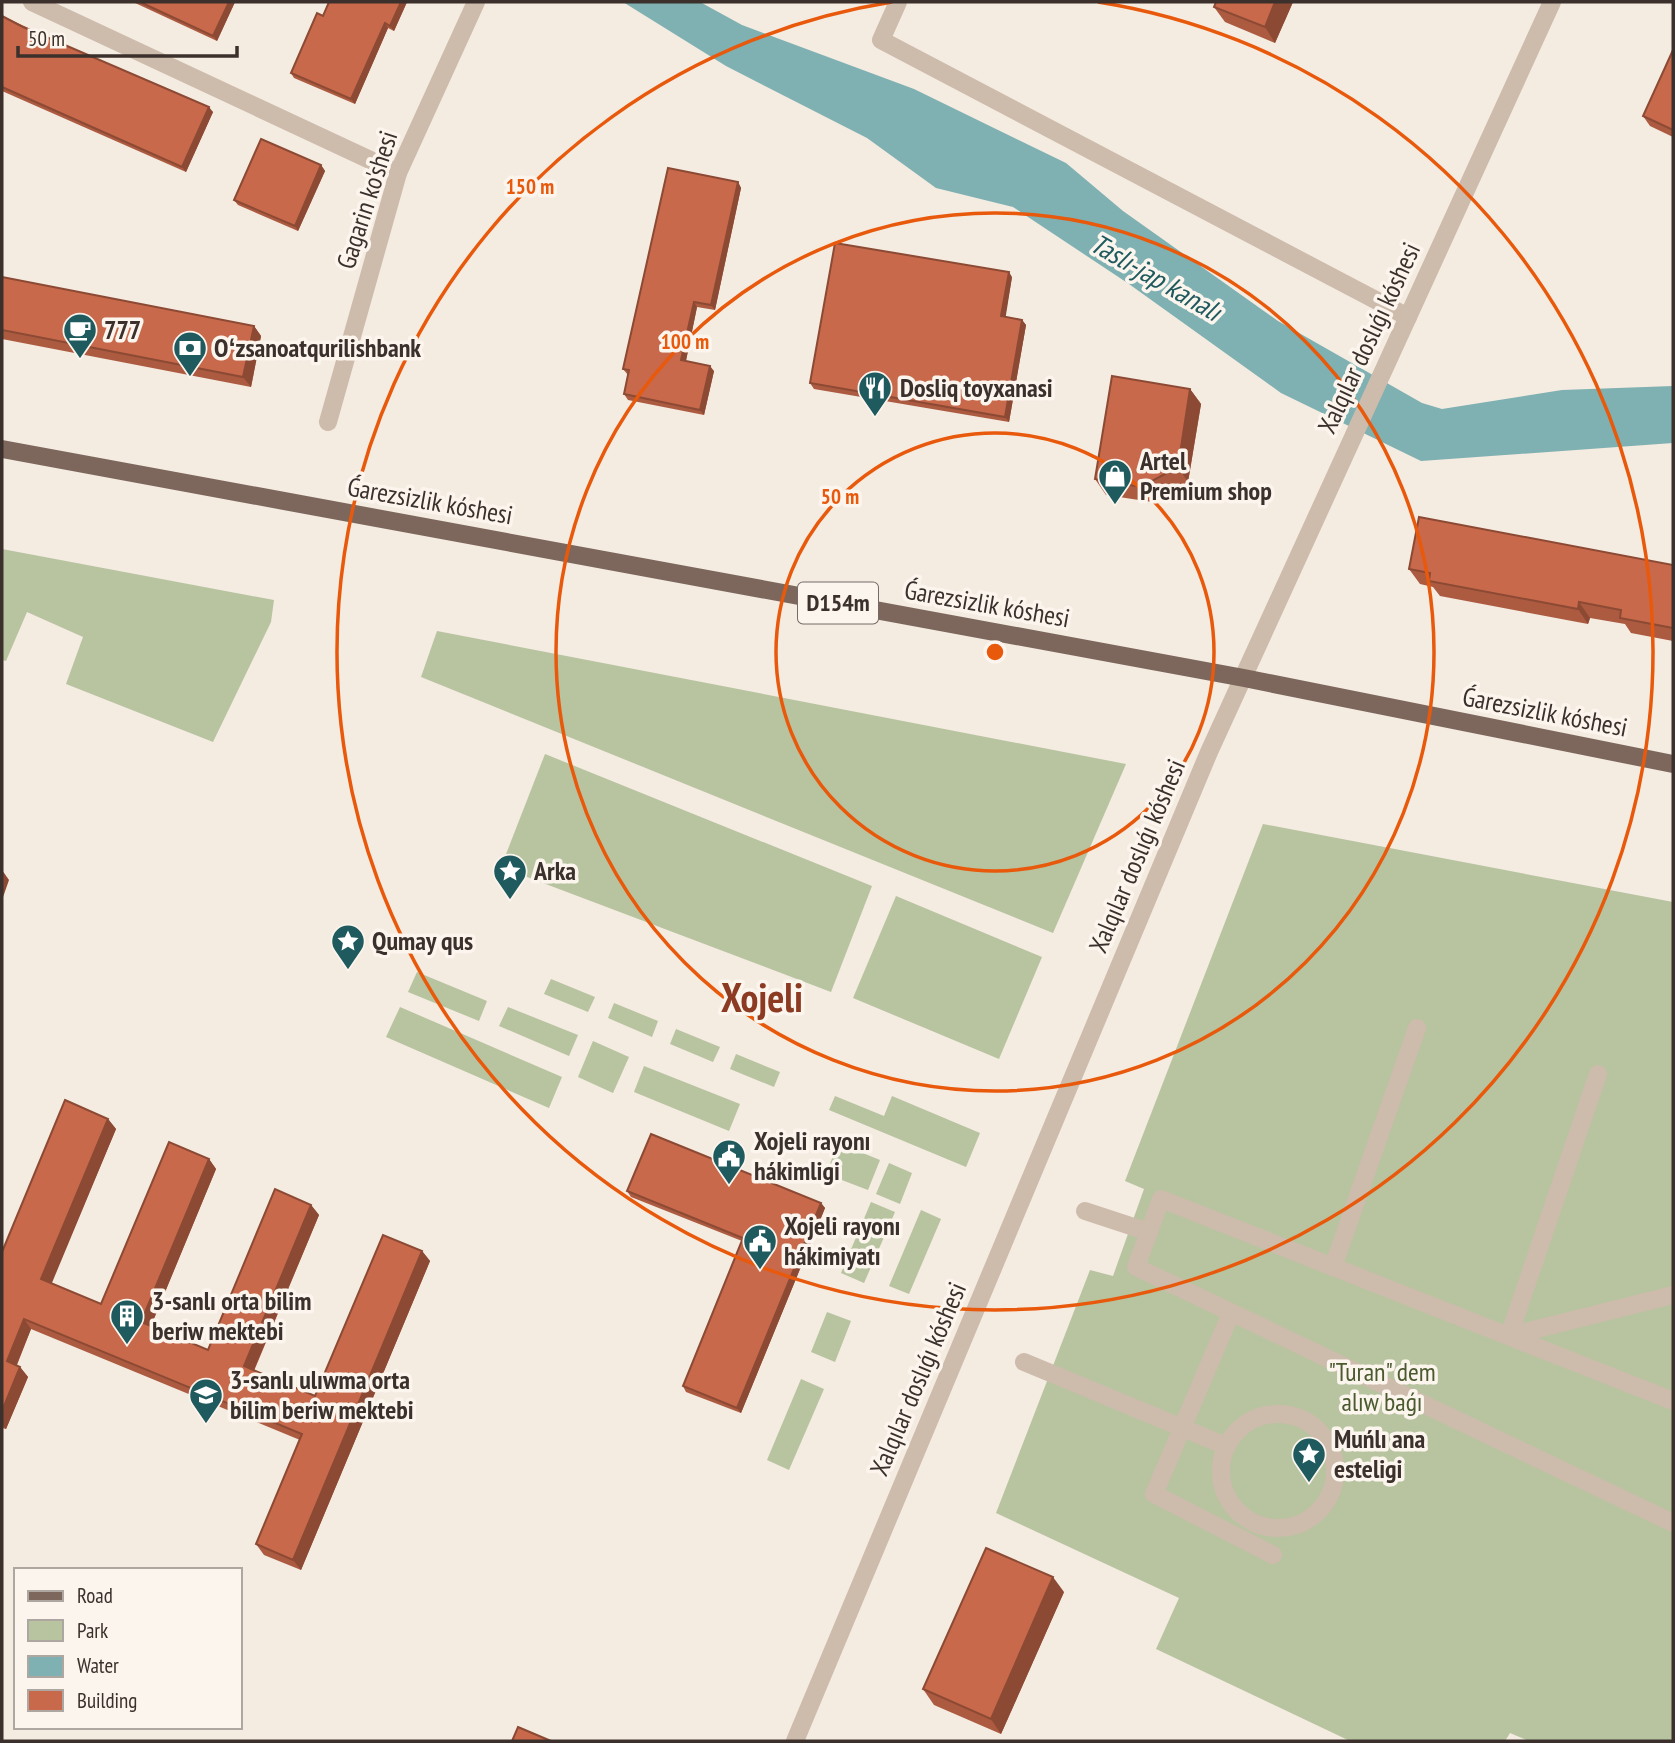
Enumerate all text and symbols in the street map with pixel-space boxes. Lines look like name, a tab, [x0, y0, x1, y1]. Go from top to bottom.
scale bar	[18, 14, 236, 58]
text: 50 m	[28, 25, 65, 52]
street label: Gagarin ko'shesi	[329, 127, 404, 273]
text: 150 m	[506, 173, 554, 200]
water label: Taslı-jap kanalı	[1084, 224, 1230, 330]
street label: Xalqılar doslıǵı kóshesi	[1310, 237, 1427, 438]
cafe icon: 777	[61, 311, 99, 360]
place label: 777	[104, 313, 141, 346]
text: 100 m	[661, 328, 709, 355]
bank icon: Oʻzsanoatqurilishbank	[171, 329, 209, 378]
place label: Oʻzsanoatqurilishbank	[214, 331, 421, 364]
restaurant icon: Dosliq toyxanasi	[856, 369, 894, 418]
place label: Dosliq toyxanasi	[900, 371, 1053, 404]
place label: Artel Premium shop	[1139, 444, 1272, 507]
shop icon: Artel Premium shop	[1096, 457, 1134, 506]
street label: Ǵarezsizlik kóshesi	[345, 470, 515, 531]
text: 50 m	[821, 483, 859, 510]
street label: Ǵarezsizlik kóshesi	[902, 573, 1072, 634]
road number: D154m	[798, 582, 878, 624]
centre of rings	[983, 640, 1007, 664]
street label: Ǵarezsizlik kóshesi	[1460, 679, 1630, 744]
street label: Xalqılar doslıǵı kóshesi	[1081, 754, 1192, 957]
place icon: Arka	[491, 852, 529, 901]
place label: Arka	[533, 854, 576, 887]
place icon: Qumay qus	[329, 922, 367, 971]
place label: Qumay qus	[372, 924, 473, 957]
district label: Xojeli	[721, 971, 803, 1023]
place label: Xojeli rayonı hákimligi	[754, 1124, 870, 1187]
public building icon: Xojeli rayonı hákimligi	[710, 1137, 748, 1186]
place label: Xojeli rayonı hákimiyatı	[784, 1209, 900, 1272]
public building icon: Xojeli rayonı hákimiyatı	[741, 1222, 779, 1271]
street label: Xalqılar doslıǵı kóshesi	[862, 1277, 973, 1480]
place label: 3-sanlı orta bilim beriw mektebi	[152, 1284, 311, 1347]
building icon: 3-sanlı orta bilim beriw mektebi	[108, 1297, 146, 1346]
park label: "Turan" dem alıw baǵı	[1328, 1355, 1436, 1418]
place label: 3-sanlı ulıwma orta bilim beriw mektebi	[230, 1363, 414, 1426]
school or university icon: 3-sanlı ulıwma orta bilim beriw mektebi	[187, 1376, 225, 1425]
place label: Muńlı ana esteligi	[1334, 1422, 1425, 1485]
place icon: Muńlı ana esteligi	[1290, 1435, 1328, 1484]
legend	[14, 1568, 242, 1729]
text: Road	[77, 1582, 113, 1609]
text: Park	[77, 1617, 108, 1644]
text: Water	[77, 1652, 119, 1679]
text: Building	[77, 1687, 137, 1714]

